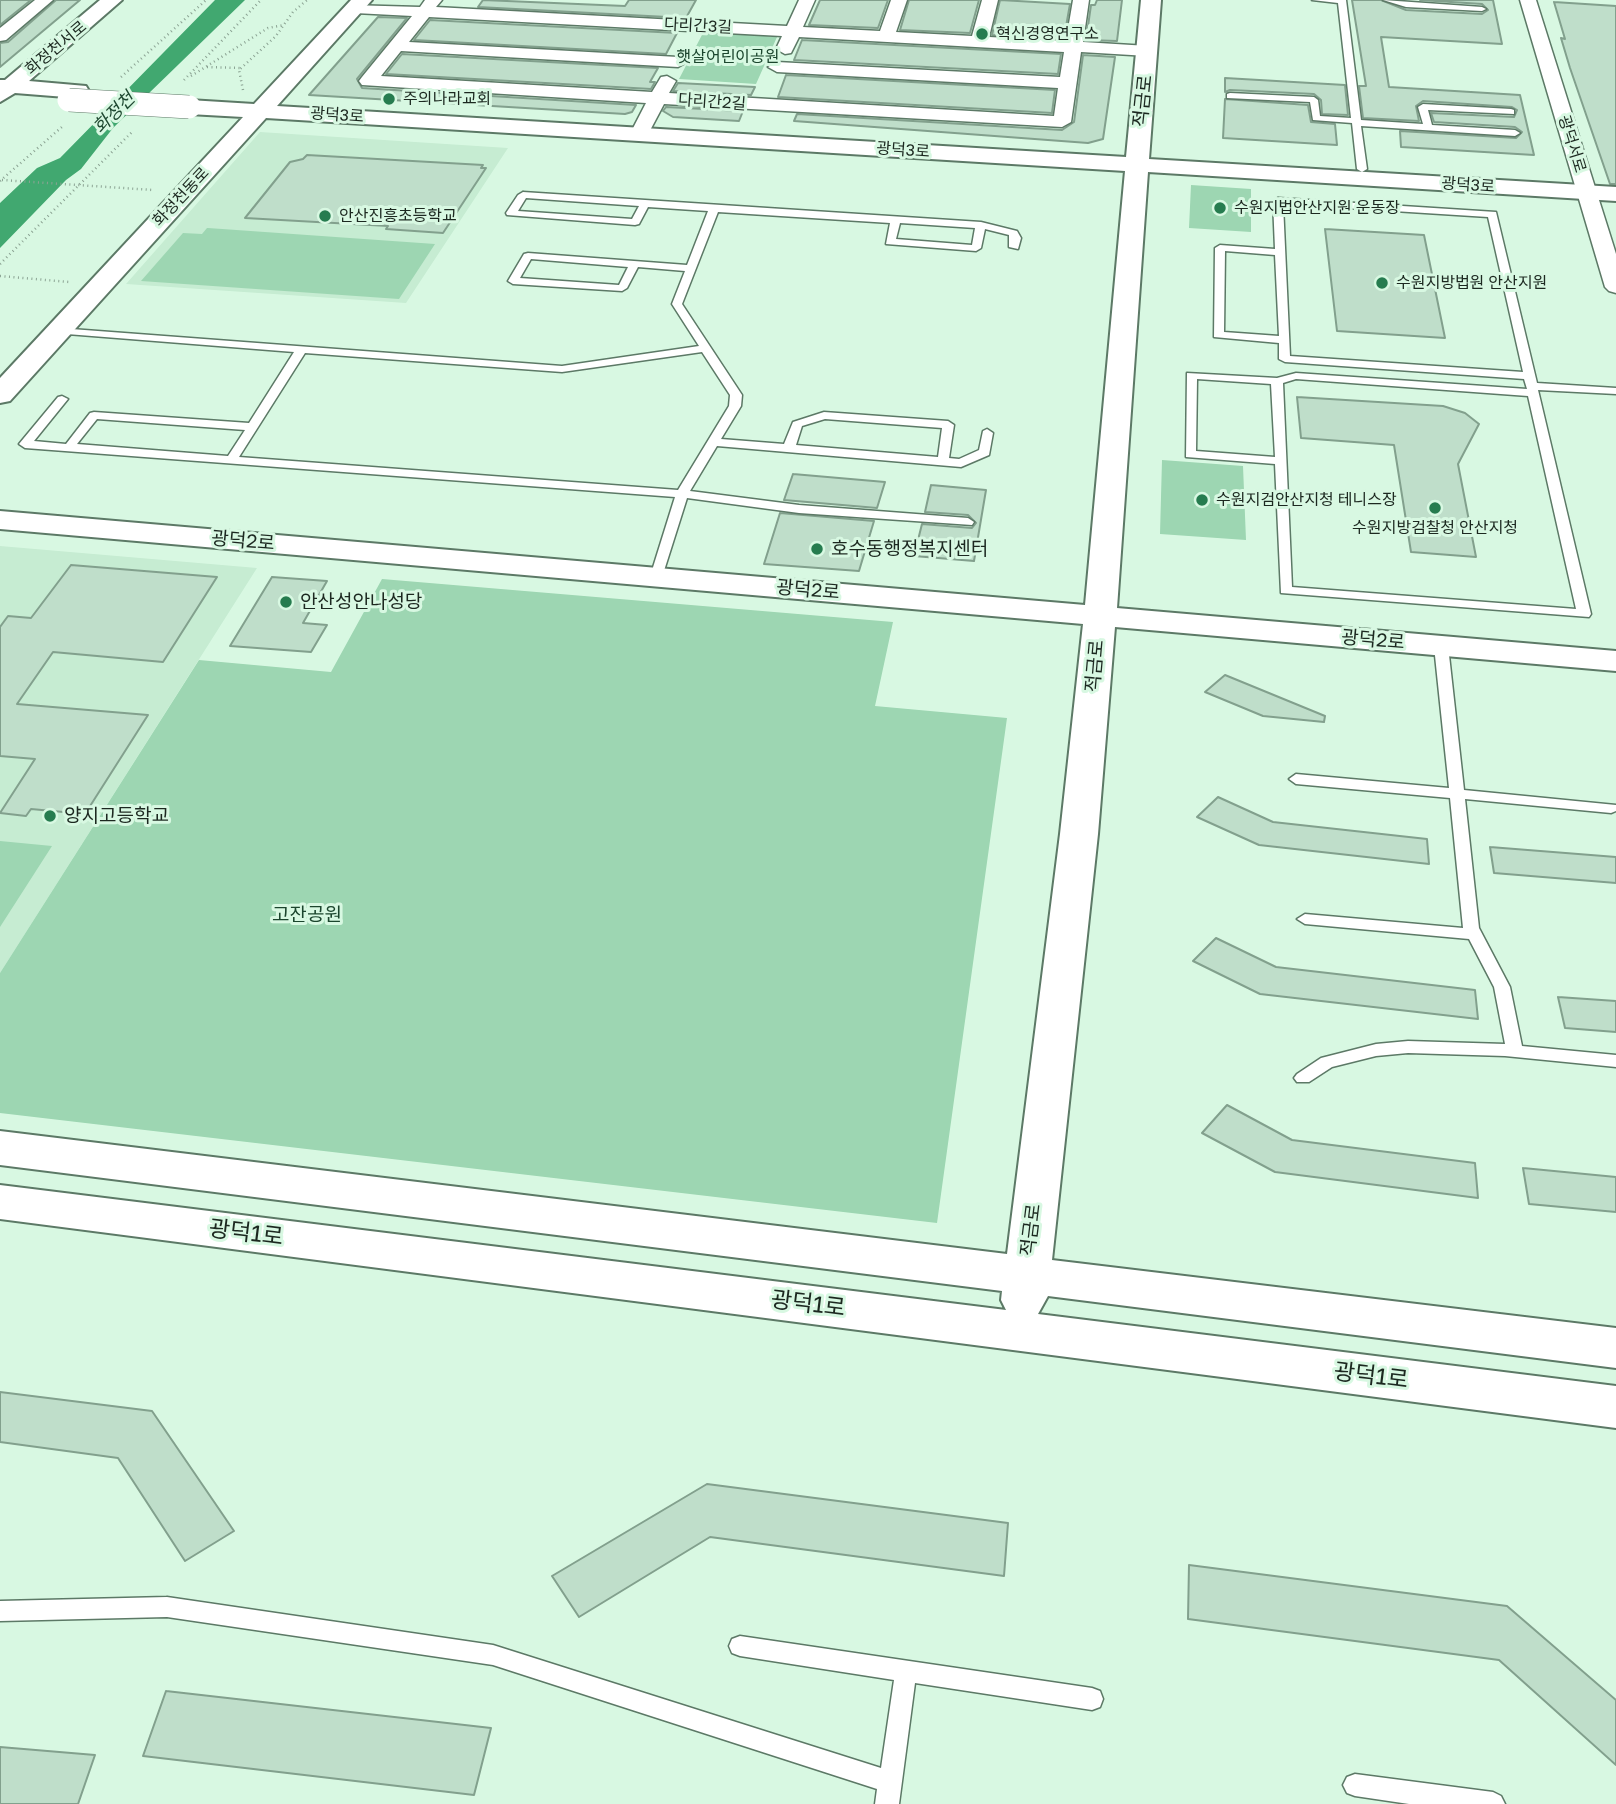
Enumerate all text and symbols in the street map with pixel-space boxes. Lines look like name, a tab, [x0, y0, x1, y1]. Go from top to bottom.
street label: 다리간3길	[663, 15, 733, 37]
street label: 화정천서로	[22, 17, 90, 79]
place label: 혁신경영연구소	[996, 24, 1099, 44]
marker: 혁신경영연구소	[974, 26, 990, 42]
park label: 햇살어린이공원	[676, 47, 780, 67]
street label: 적금로	[1129, 74, 1157, 128]
water label: 화정천	[89, 88, 139, 138]
place label: 주의나라교회	[403, 89, 491, 109]
street label: 다리간2길	[677, 90, 747, 114]
marker: 주의나라교회	[381, 91, 397, 107]
street label: 광덕3로	[310, 104, 364, 126]
street label: 광덕서로	[1554, 113, 1590, 175]
street label: 광덕3로	[876, 139, 930, 161]
street label: 화정천동로	[149, 164, 213, 230]
street label: 광덕3로	[1441, 174, 1495, 196]
place label: 수원지법안산지원 운동장	[1234, 198, 1400, 218]
marker: 수원지법안산지원 운동장	[1212, 200, 1228, 216]
place label: 안산진흥초등학교	[339, 206, 457, 226]
marker: 안산진흥초등학교	[317, 208, 333, 224]
place label: 수원지방법원 안산지원	[1396, 273, 1547, 293]
marker: 수원지방법원 안산지원	[1374, 275, 1390, 291]
place label: 수원지검안산지청 테니스장	[1216, 490, 1397, 510]
marker: 수원지검안산지청 테니스장	[1194, 492, 1210, 508]
marker: 수원지방검찰청 안산지청	[1427, 500, 1443, 516]
place label: 수원지방검찰청 안산지청	[1352, 518, 1518, 538]
street label: 광덕2로	[210, 527, 276, 555]
place label: 호수동행정복지센터	[831, 538, 988, 560]
marker: 호수동행정복지센터	[809, 541, 825, 557]
street label: 광덕2로	[775, 576, 841, 604]
place label: 안산성안나성당	[300, 591, 422, 613]
marker: 안산성안나성당	[278, 594, 294, 610]
street label: 광덕2로	[1340, 626, 1406, 654]
street label: 적금로	[1081, 639, 1109, 693]
place label: 양지고등학교	[64, 805, 169, 827]
marker: 양지고등학교	[42, 808, 58, 824]
park label: 고잔공원	[272, 904, 342, 926]
street label: 적금로	[1016, 1203, 1046, 1257]
street label: 광덕1로	[207, 1215, 285, 1251]
street label: 광덕1로	[769, 1286, 847, 1322]
street label: 광덕1로	[1332, 1358, 1410, 1394]

